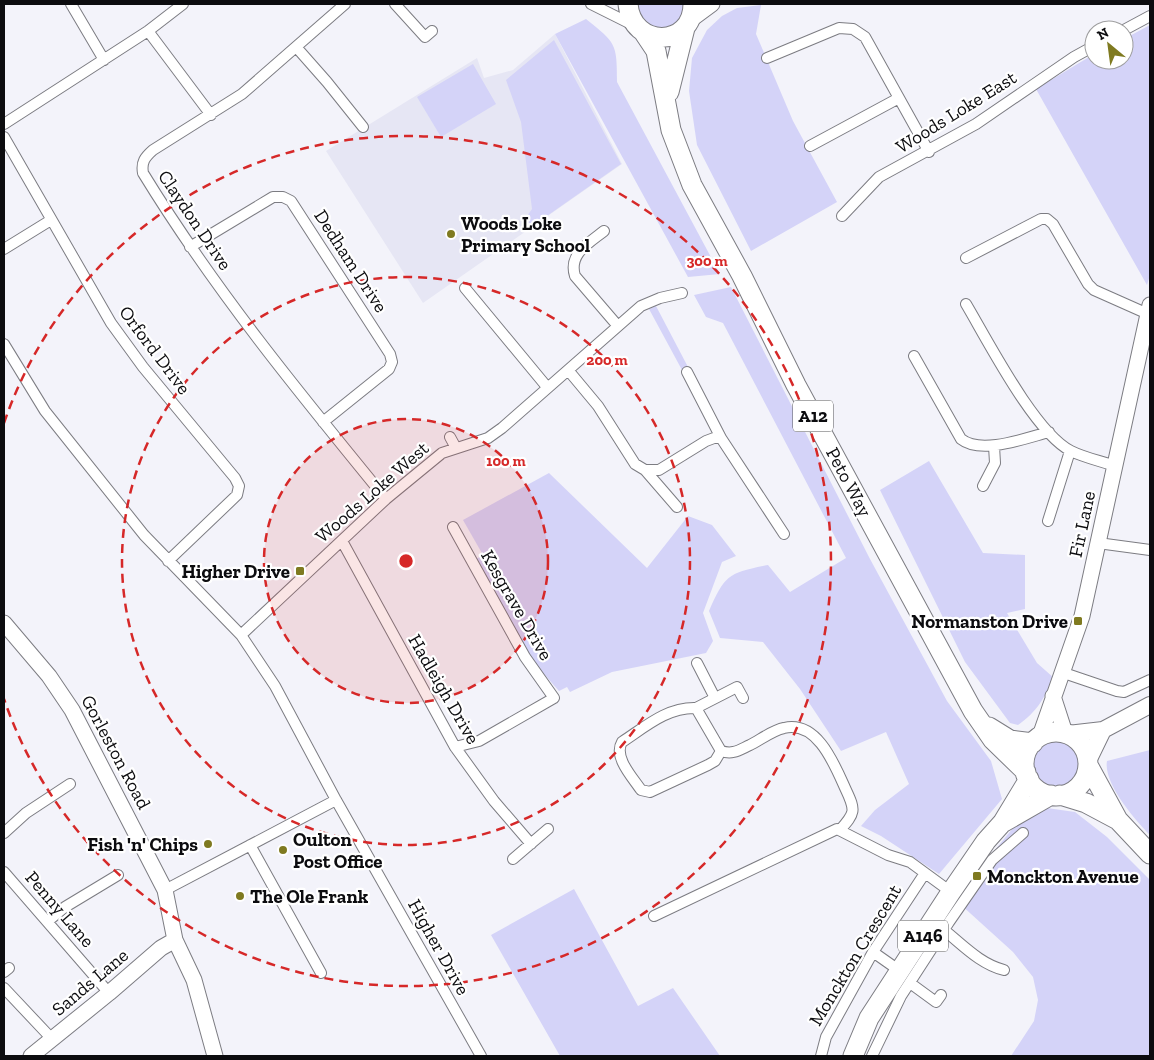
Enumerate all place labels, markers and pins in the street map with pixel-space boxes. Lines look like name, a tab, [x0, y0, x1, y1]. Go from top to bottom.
place label: Woods Loke Primary School	[461, 212, 591, 257]
marker: Woods Loke Primary School	[445, 228, 457, 240]
centre of rings	[397, 552, 415, 570]
place label: Higher Drive	[181, 560, 290, 583]
marker: Higher Drive	[294, 565, 306, 577]
place label: Normanston Drive	[911, 610, 1068, 633]
marker: Normanston Drive	[1072, 615, 1084, 627]
place label: Oulton Post Office	[293, 828, 383, 873]
place label: Fish 'n' Chips	[87, 833, 198, 856]
marker: Fish 'n' Chips	[202, 838, 214, 850]
marker: Oulton Post Office	[277, 844, 289, 856]
place label: Monckton Avenue	[987, 865, 1139, 888]
marker: Monckton Avenue	[971, 870, 983, 882]
place label: The Ole Frank	[250, 885, 369, 908]
marker: The Ole Frank	[234, 890, 246, 902]

